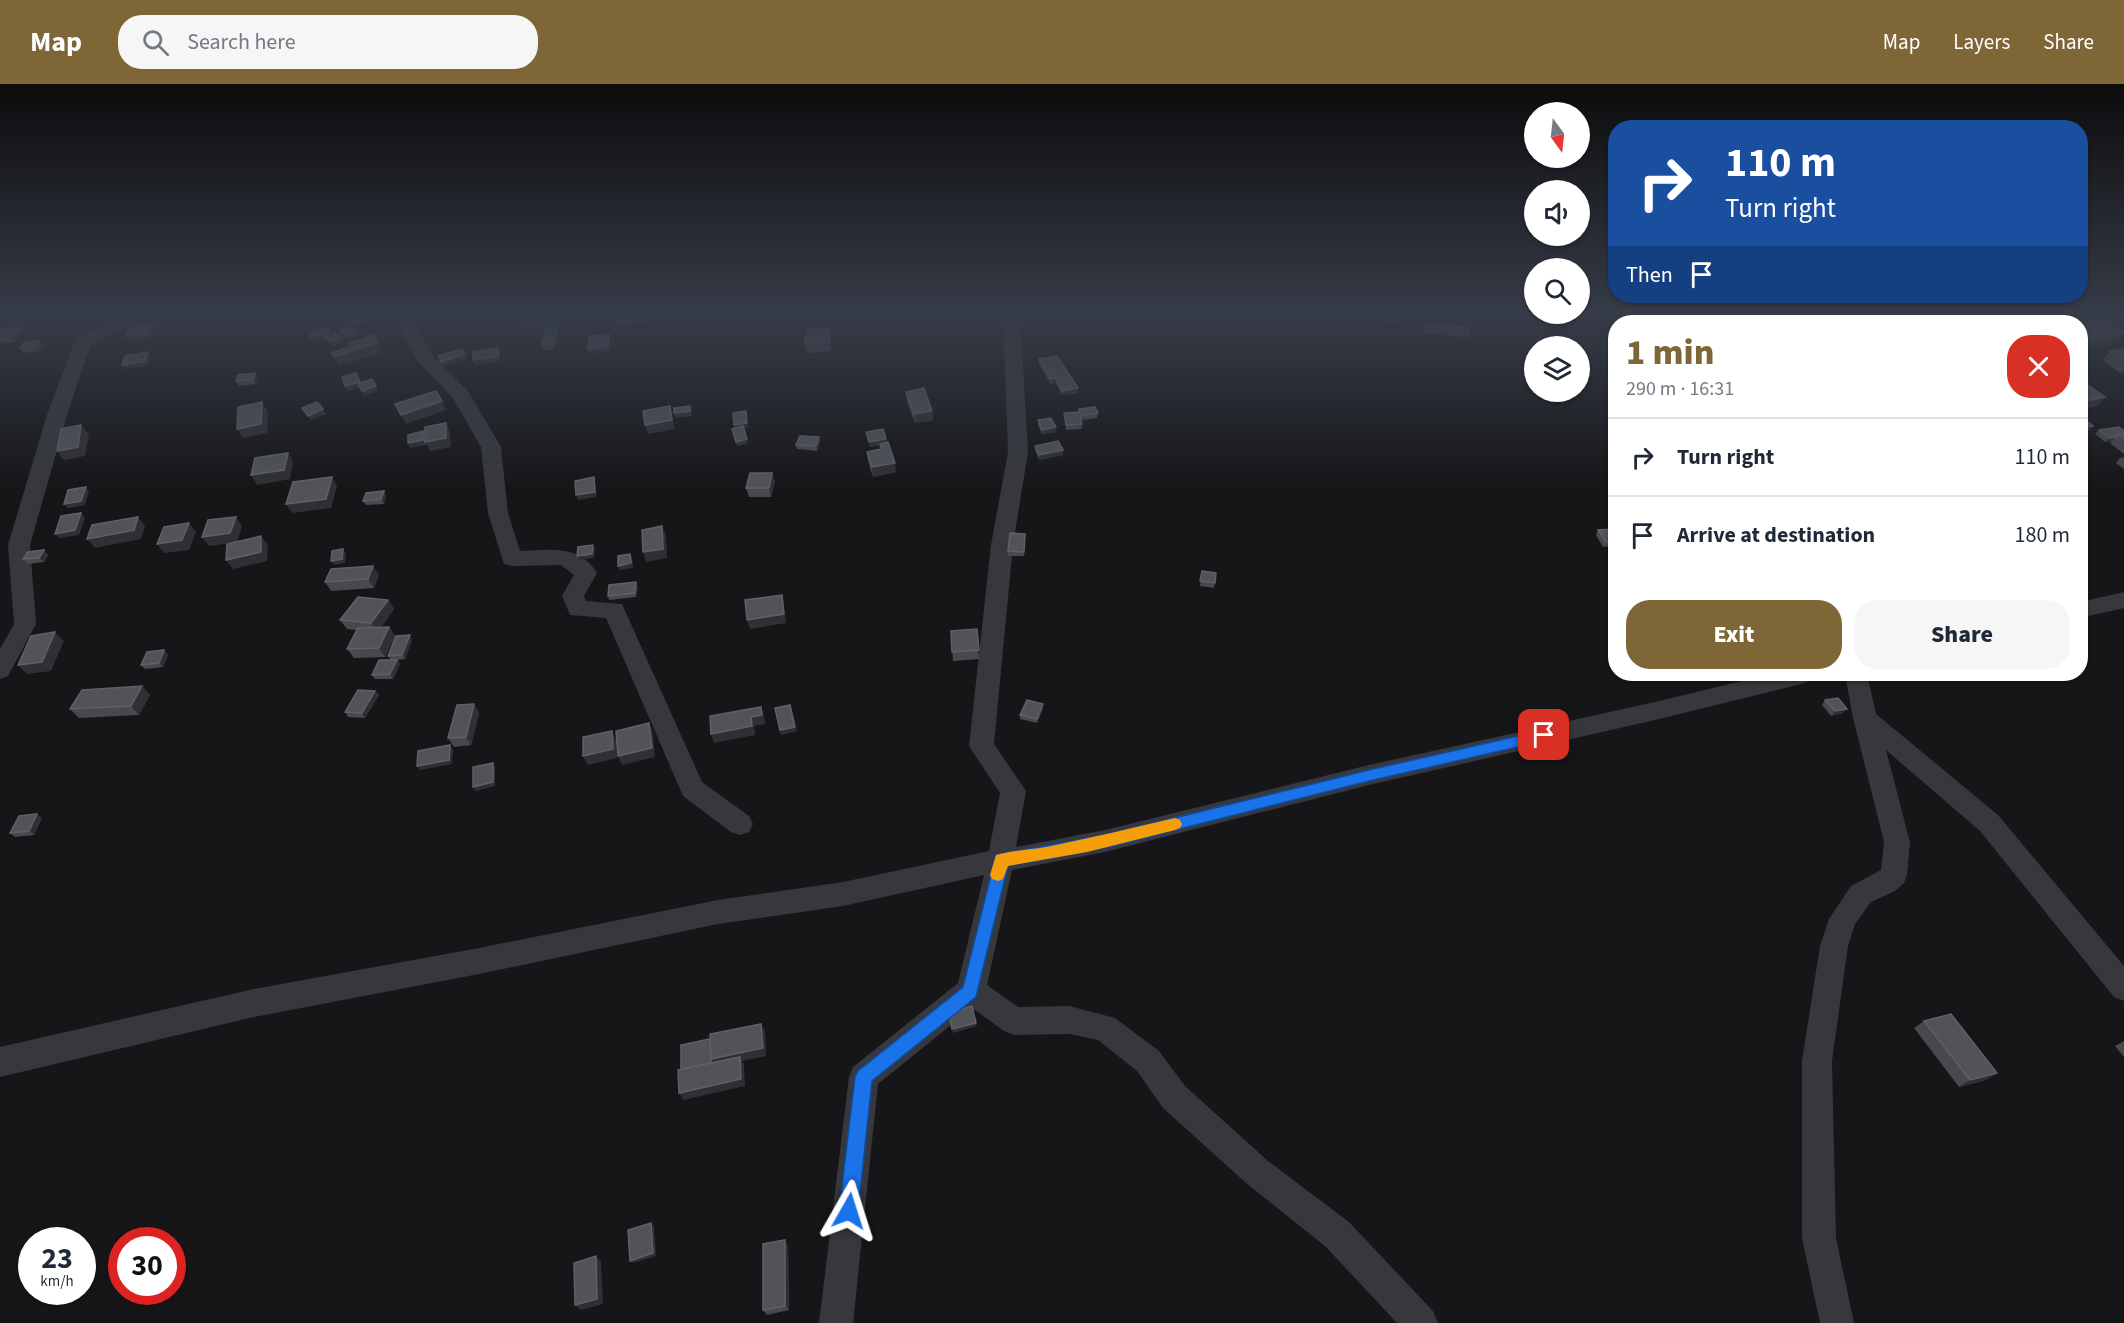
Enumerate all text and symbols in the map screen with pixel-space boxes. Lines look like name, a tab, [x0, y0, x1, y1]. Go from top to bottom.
search box	[118, 15, 538, 69]
text: Map	[30, 22, 82, 62]
icon: search	[139, 26, 172, 59]
text: Search here	[187, 26, 296, 58]
text: Map	[1883, 27, 1920, 57]
text: Layers	[1953, 27, 2010, 57]
text: Share	[2043, 27, 2094, 57]
north arrow	[1524, 102, 1590, 168]
map controls	[1524, 102, 1590, 402]
text: 110 m	[1725, 133, 1836, 193]
icon: right	[1626, 144, 1704, 222]
button: sound	[1524, 180, 1590, 246]
text: Turn right	[1725, 189, 1836, 228]
button: search	[1524, 258, 1590, 324]
icon: arrive	[1685, 258, 1718, 291]
text: Then	[1626, 259, 1673, 291]
text: 1 min	[1626, 327, 1714, 378]
button: close	[2007, 335, 2070, 398]
button: layers	[1524, 336, 1590, 402]
text: 290 m · 16:31	[1626, 375, 1734, 403]
icon: right	[1626, 441, 1659, 474]
text: Turn right	[1677, 441, 1774, 473]
text: 110 m	[2015, 441, 2070, 473]
icon: arrive	[1626, 519, 1659, 552]
text: Arrive at destination	[1677, 519, 1875, 551]
text: 180 m	[2015, 519, 2070, 551]
button: Exit	[1626, 600, 1842, 669]
button: Share	[1854, 600, 2070, 669]
pin	[1518, 709, 1569, 760]
icon: arrive	[1527, 718, 1560, 751]
position arrow	[817, 1179, 881, 1243]
speed limit sign: 30	[108, 1227, 186, 1305]
text: 23	[41, 1237, 73, 1280]
text: km/h	[40, 1271, 74, 1292]

